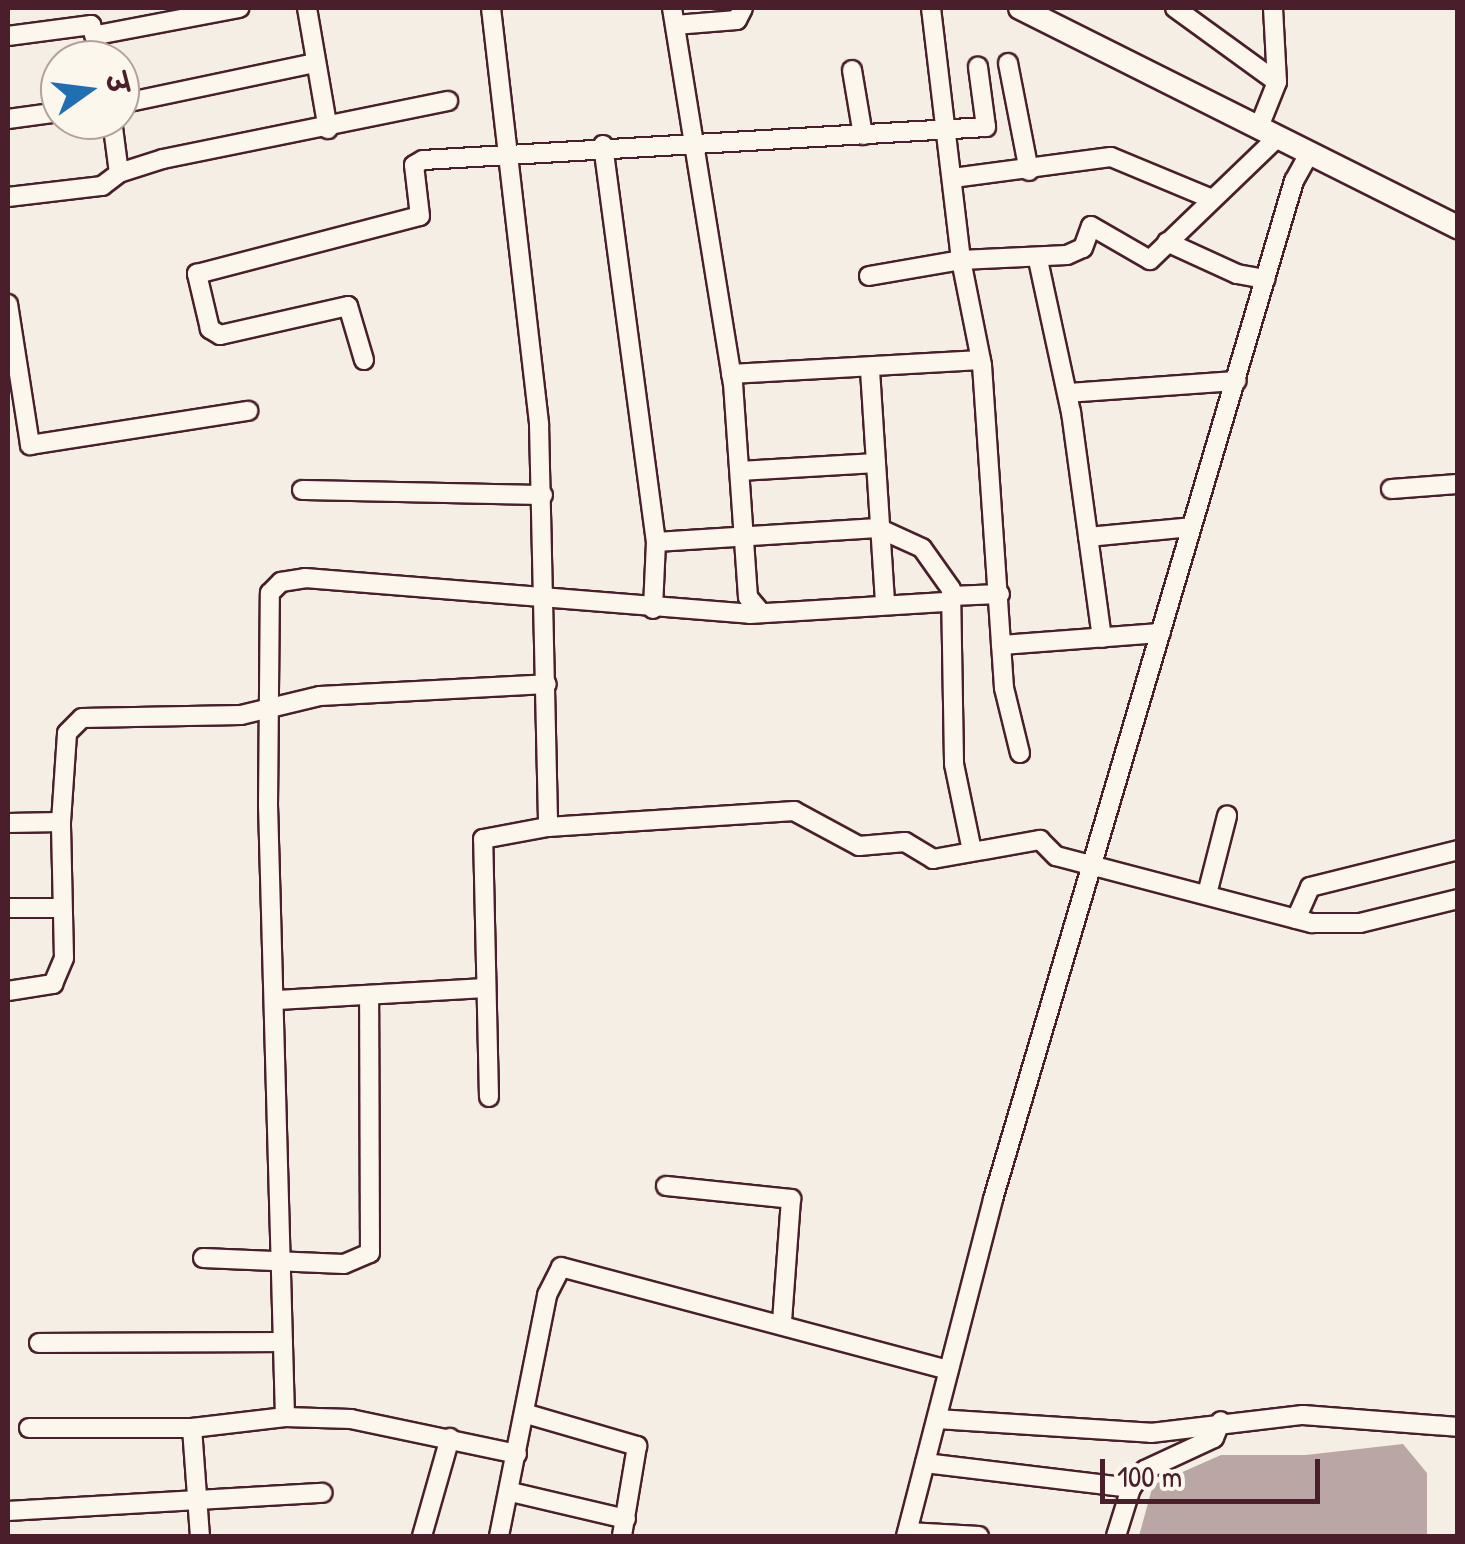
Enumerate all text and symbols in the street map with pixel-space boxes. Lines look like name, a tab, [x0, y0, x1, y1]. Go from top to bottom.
north arrow	[40, 40, 140, 140]
text: उ	[96, 70, 138, 97]
scale bar	[1105, 1439, 1325, 1501]
text: 100 m	[1117, 1456, 1182, 1496]

